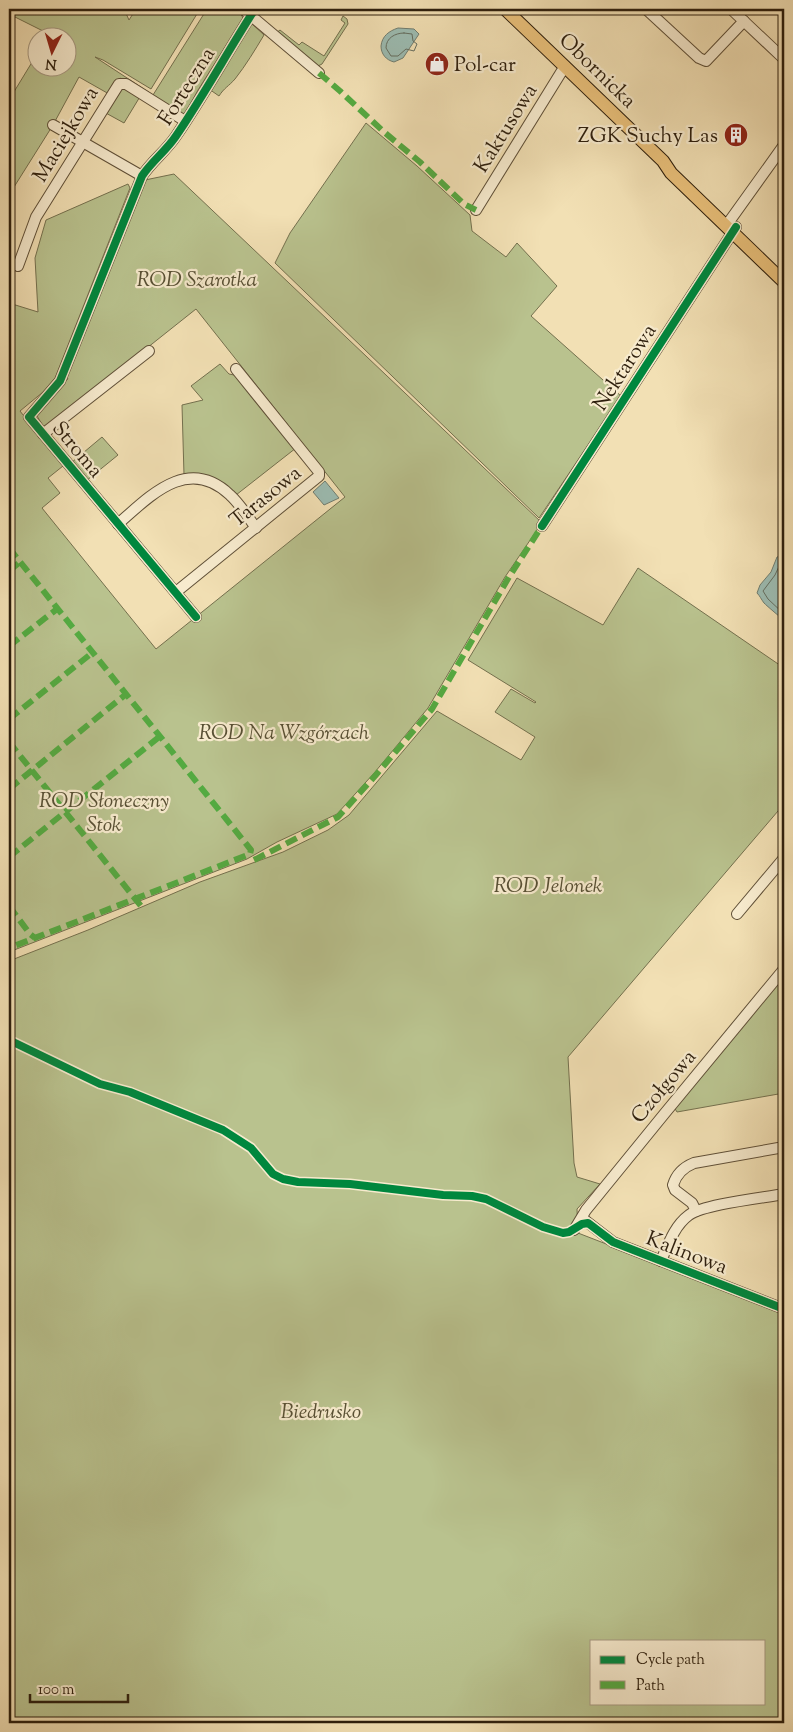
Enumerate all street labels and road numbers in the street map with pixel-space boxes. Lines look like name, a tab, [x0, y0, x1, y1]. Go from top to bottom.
street label: Obornicka	[551, 27, 642, 116]
street label: Forteczna	[152, 42, 224, 132]
street label: Kaktusowa	[468, 78, 546, 179]
street label: Maciejkowa	[26, 81, 107, 189]
street label: Nektarowa	[586, 319, 665, 417]
street label: Stroma	[44, 415, 109, 485]
street label: Tarasowa	[224, 459, 309, 536]
street label: Czołgowa	[625, 1044, 705, 1131]
street label: Kalinowa	[641, 1225, 732, 1283]

